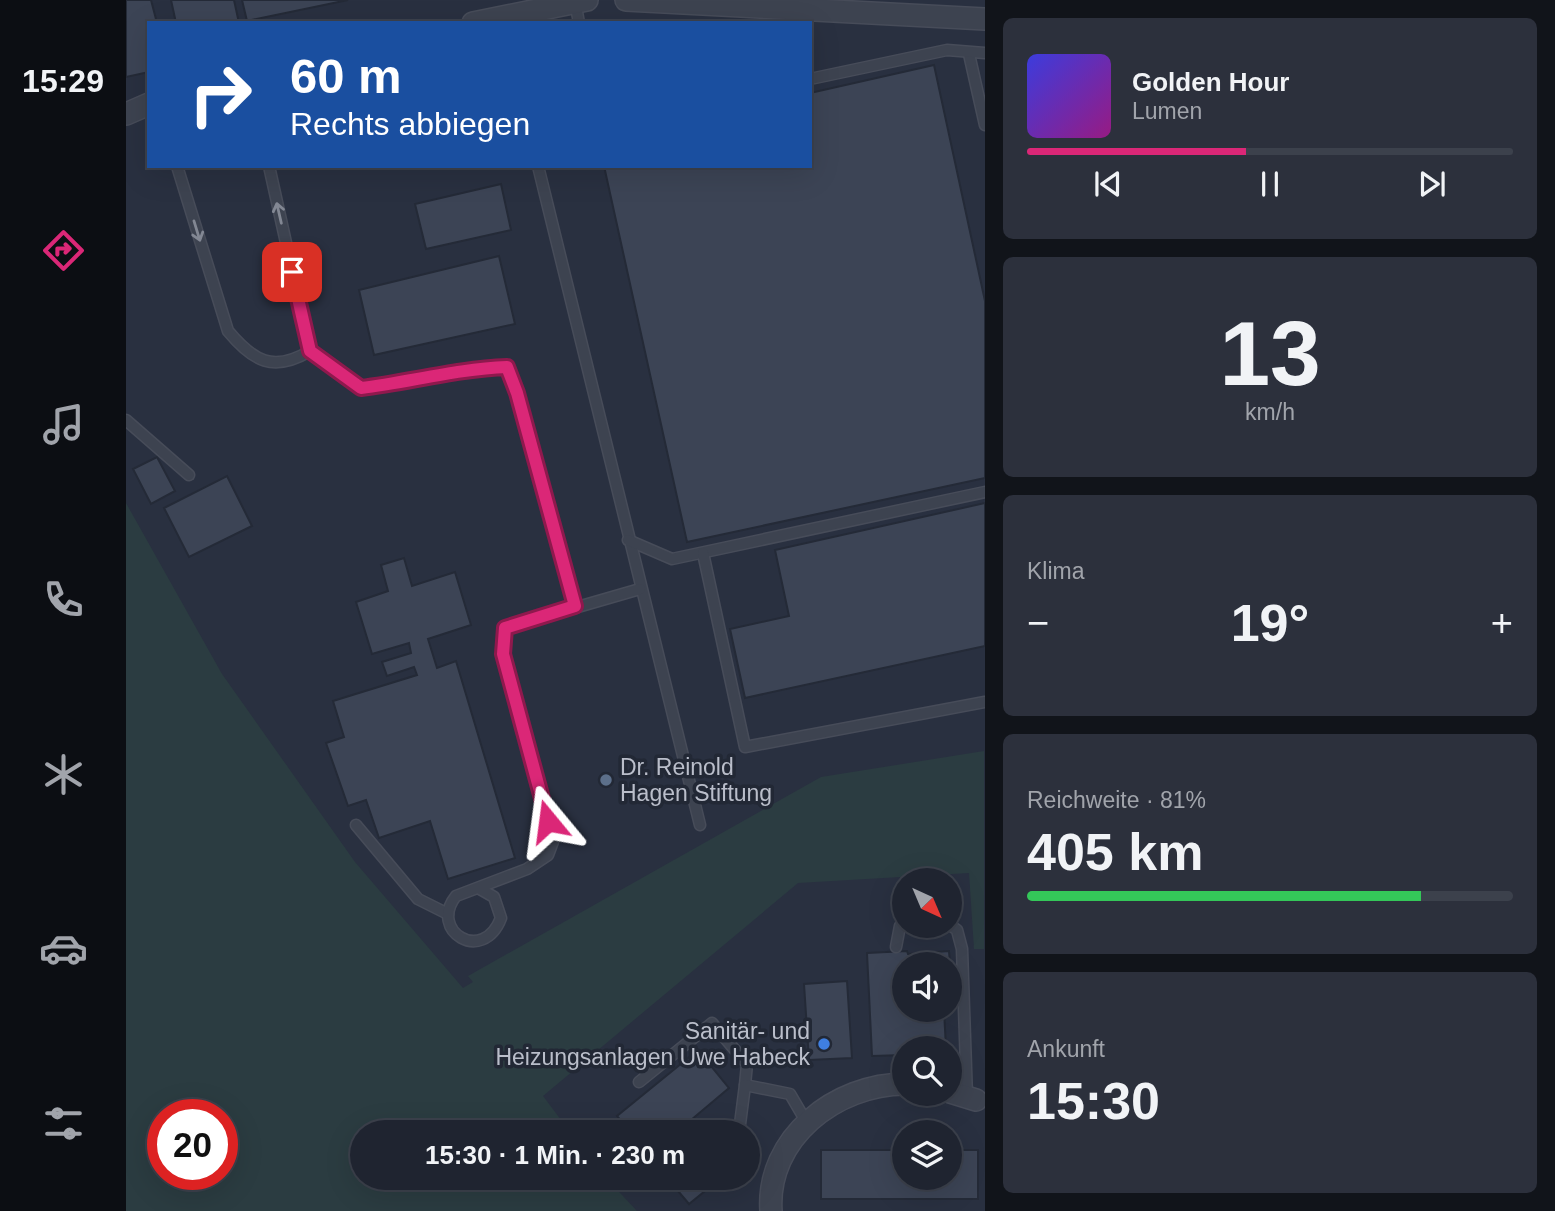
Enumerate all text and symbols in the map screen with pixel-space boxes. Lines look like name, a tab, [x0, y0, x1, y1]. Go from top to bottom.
icon: right	[175, 49, 266, 140]
text: 60 m	[290, 49, 402, 103]
text: 15:29	[22, 63, 104, 99]
text: Golden Hour	[1132, 67, 1289, 97]
text: Lumen	[1132, 98, 1202, 124]
text: Rechts abbiegen	[290, 106, 530, 142]
icon: previous	[1089, 165, 1127, 203]
icon: pause	[1251, 165, 1289, 203]
icon: next	[1413, 165, 1451, 203]
one-way arrow	[272, 202, 285, 225]
one-way arrow	[192, 220, 205, 242]
icon: directions	[39, 226, 88, 275]
pin	[262, 242, 322, 302]
icon: arrive	[273, 253, 311, 291]
text: 13	[1219, 303, 1321, 404]
text: km/h	[1245, 399, 1295, 425]
icon: music	[39, 400, 88, 449]
text: Klima	[1027, 558, 1085, 584]
icon: phone	[39, 575, 88, 624]
text: 19°	[1231, 594, 1309, 652]
text: −	[1027, 602, 1049, 644]
text: +	[1491, 602, 1513, 644]
icon: climate	[39, 750, 88, 799]
place label: Dr. Reinold Hagen Stiftung	[620, 754, 772, 806]
marker: Dr. Reinold Hagen Stiftung	[598, 772, 614, 788]
position arrow	[511, 784, 585, 858]
text: Reichweite · 81%	[1027, 787, 1206, 813]
text: 405 km	[1027, 823, 1203, 881]
north arrow	[892, 868, 962, 938]
map controls	[892, 868, 962, 1190]
icon: car	[39, 924, 88, 973]
button: sound	[892, 952, 962, 1022]
place label: Sanitär- und Heizungsanlagen Uwe Habeck	[495, 1018, 810, 1070]
marker: Sanitär- und Heizungsanlagen Uwe Habeck	[816, 1036, 832, 1052]
button: search	[892, 1036, 962, 1106]
text: Ankunft	[1027, 1036, 1105, 1062]
text: 15:30	[1027, 1072, 1160, 1130]
icon: filters	[39, 1099, 88, 1148]
speed limit sign: 20	[147, 1099, 238, 1190]
button: layers	[892, 1120, 962, 1190]
text: 15:30 · 1 Min. · 230 m	[425, 1140, 685, 1170]

